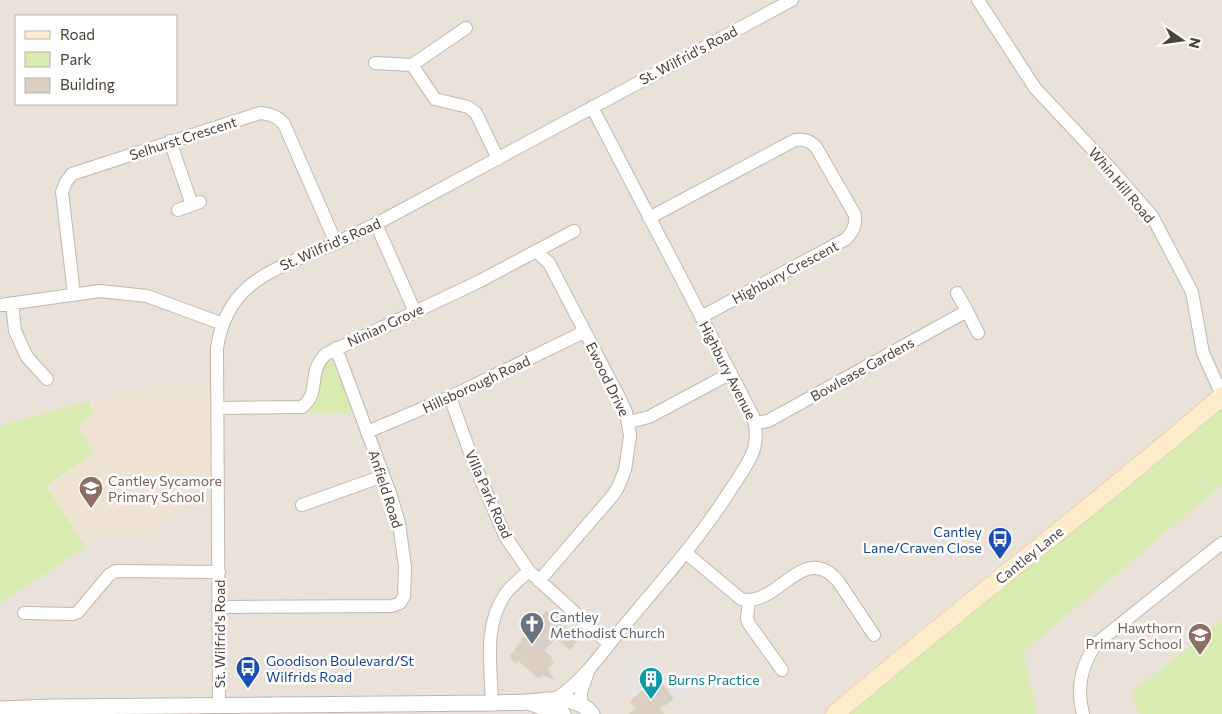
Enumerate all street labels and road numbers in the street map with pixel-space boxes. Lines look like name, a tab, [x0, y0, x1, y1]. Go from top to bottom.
street label: St. Wilfrid's Road	[636, 22, 740, 88]
street label: Selhurst Crescent	[127, 113, 239, 163]
street label: Whin Hill Road	[1086, 144, 1158, 226]
street label: St. Wilfrid's Road	[277, 214, 383, 274]
street label: Highbury Crescent	[729, 237, 841, 307]
street label: Ninian Grove	[344, 300, 426, 350]
street label: Highbury Avenue	[696, 318, 760, 422]
street label: Bowlease Gardens	[807, 333, 917, 405]
street label: Ewood Drive	[583, 339, 633, 419]
street label: Hillsborough Road	[420, 352, 532, 416]
street label: Villa Park Road	[462, 447, 516, 541]
street label: Anfield Road	[365, 448, 407, 530]
street label: Cantley Lane	[992, 523, 1066, 587]
street label: St. Wilfrid's Road	[211, 580, 228, 688]

